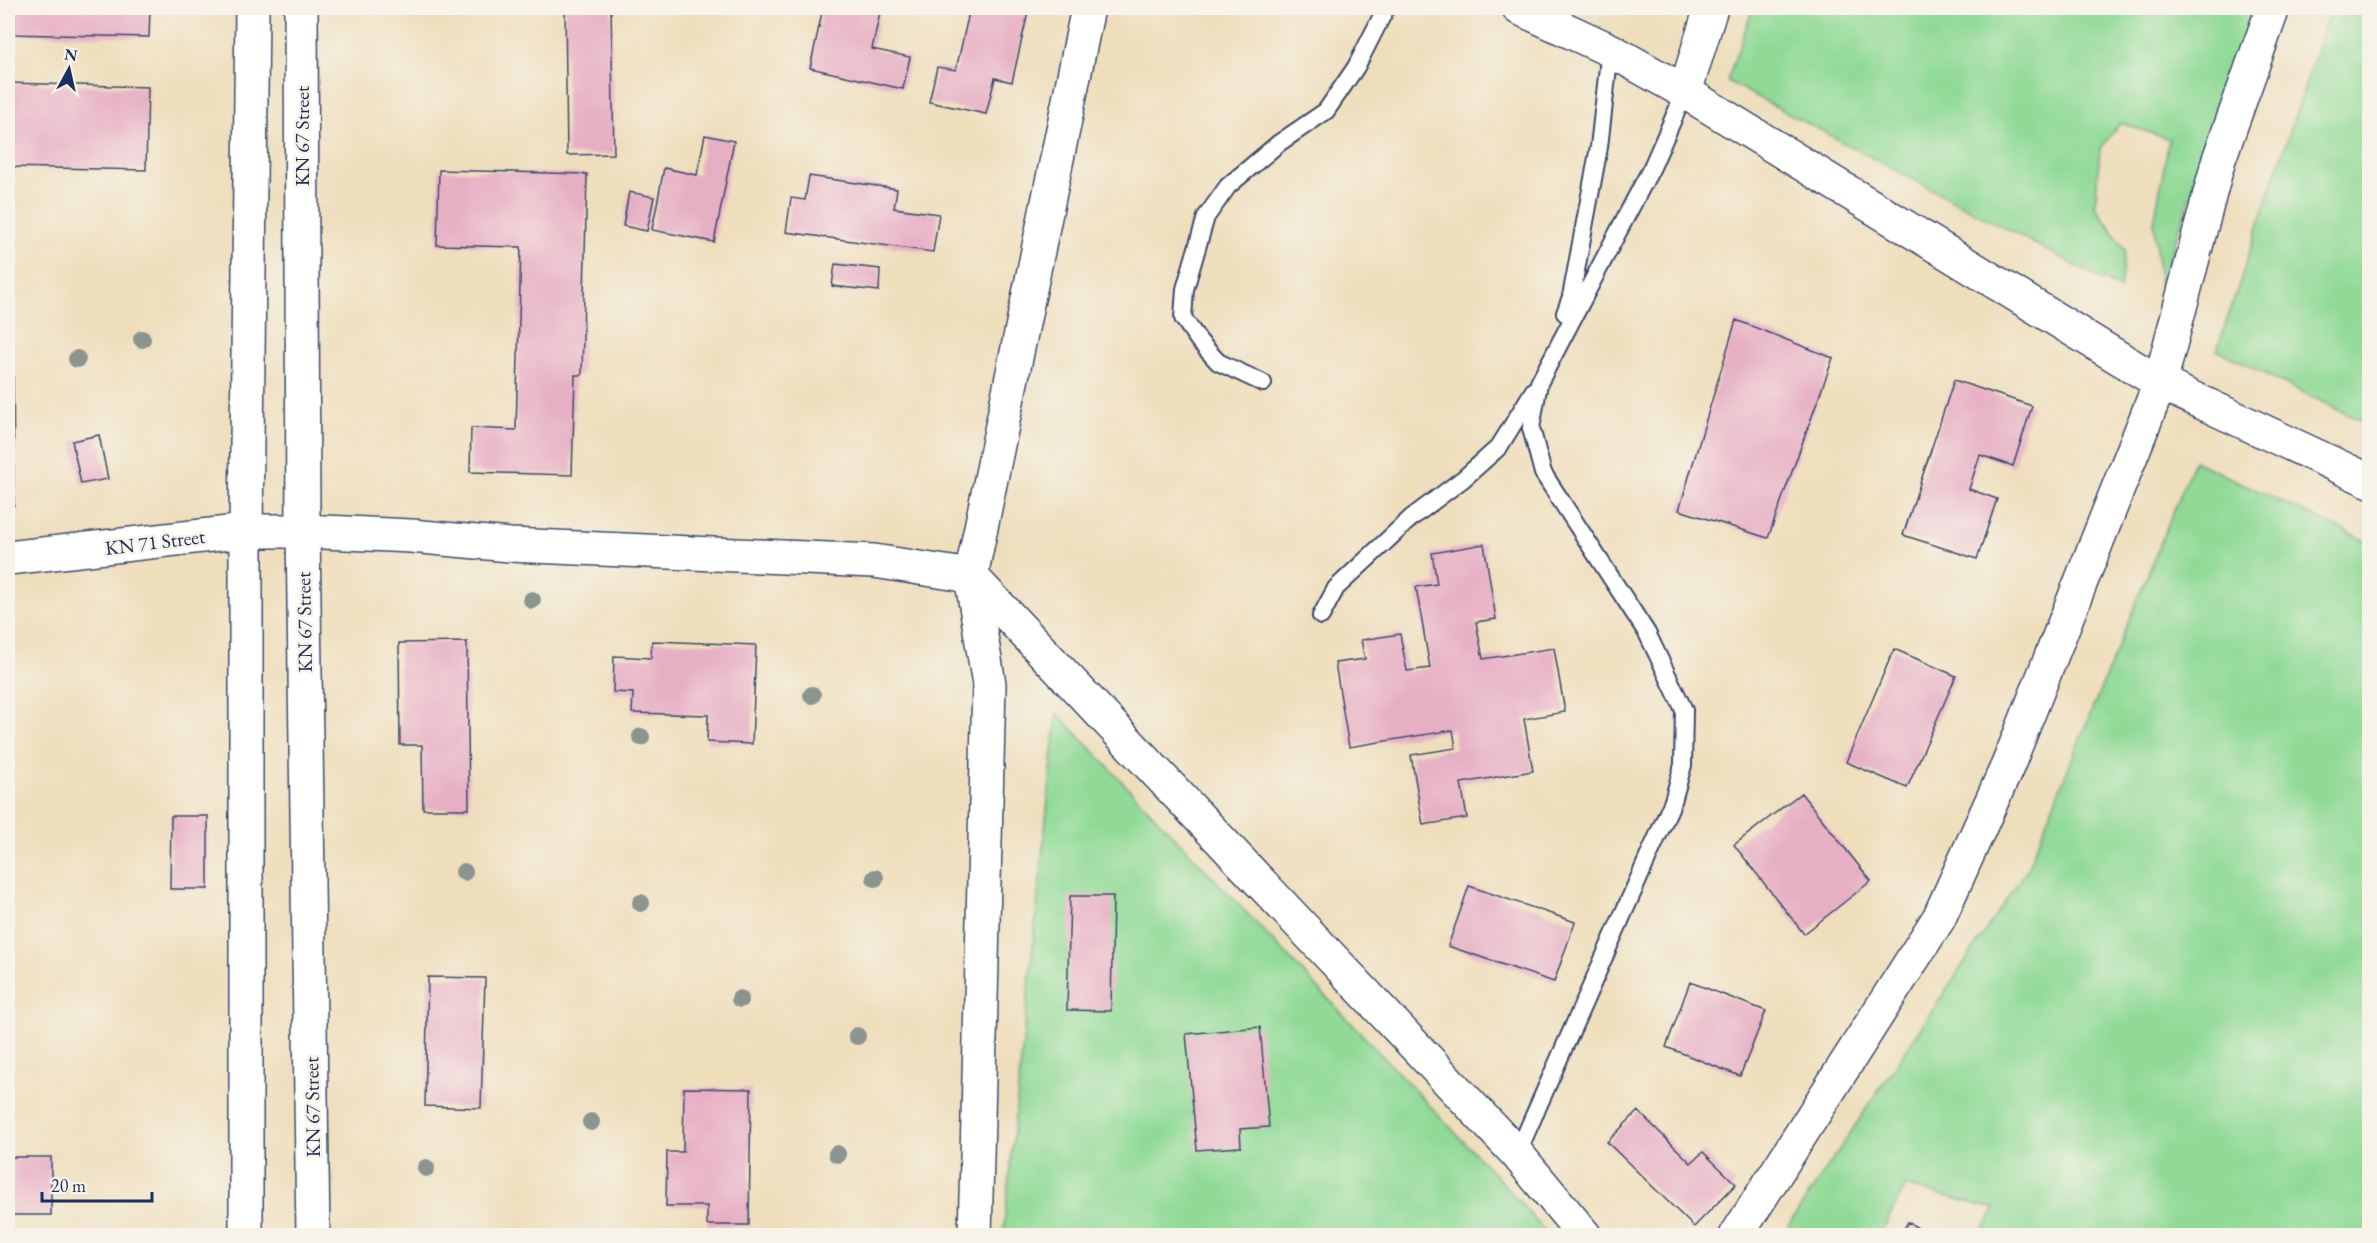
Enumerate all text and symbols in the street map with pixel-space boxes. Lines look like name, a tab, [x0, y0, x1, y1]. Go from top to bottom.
north arrow	[39, 39, 99, 99]
text: N	[63, 43, 79, 66]
street label: KN 67 Street	[289, 85, 315, 186]
street label: KN 71 Street	[103, 523, 207, 561]
street label: KN 67 Street	[290, 571, 318, 673]
street label: KN 67 Street	[298, 1056, 326, 1158]
scale bar	[42, 1165, 152, 1203]
text: 20 m	[51, 1174, 86, 1197]

